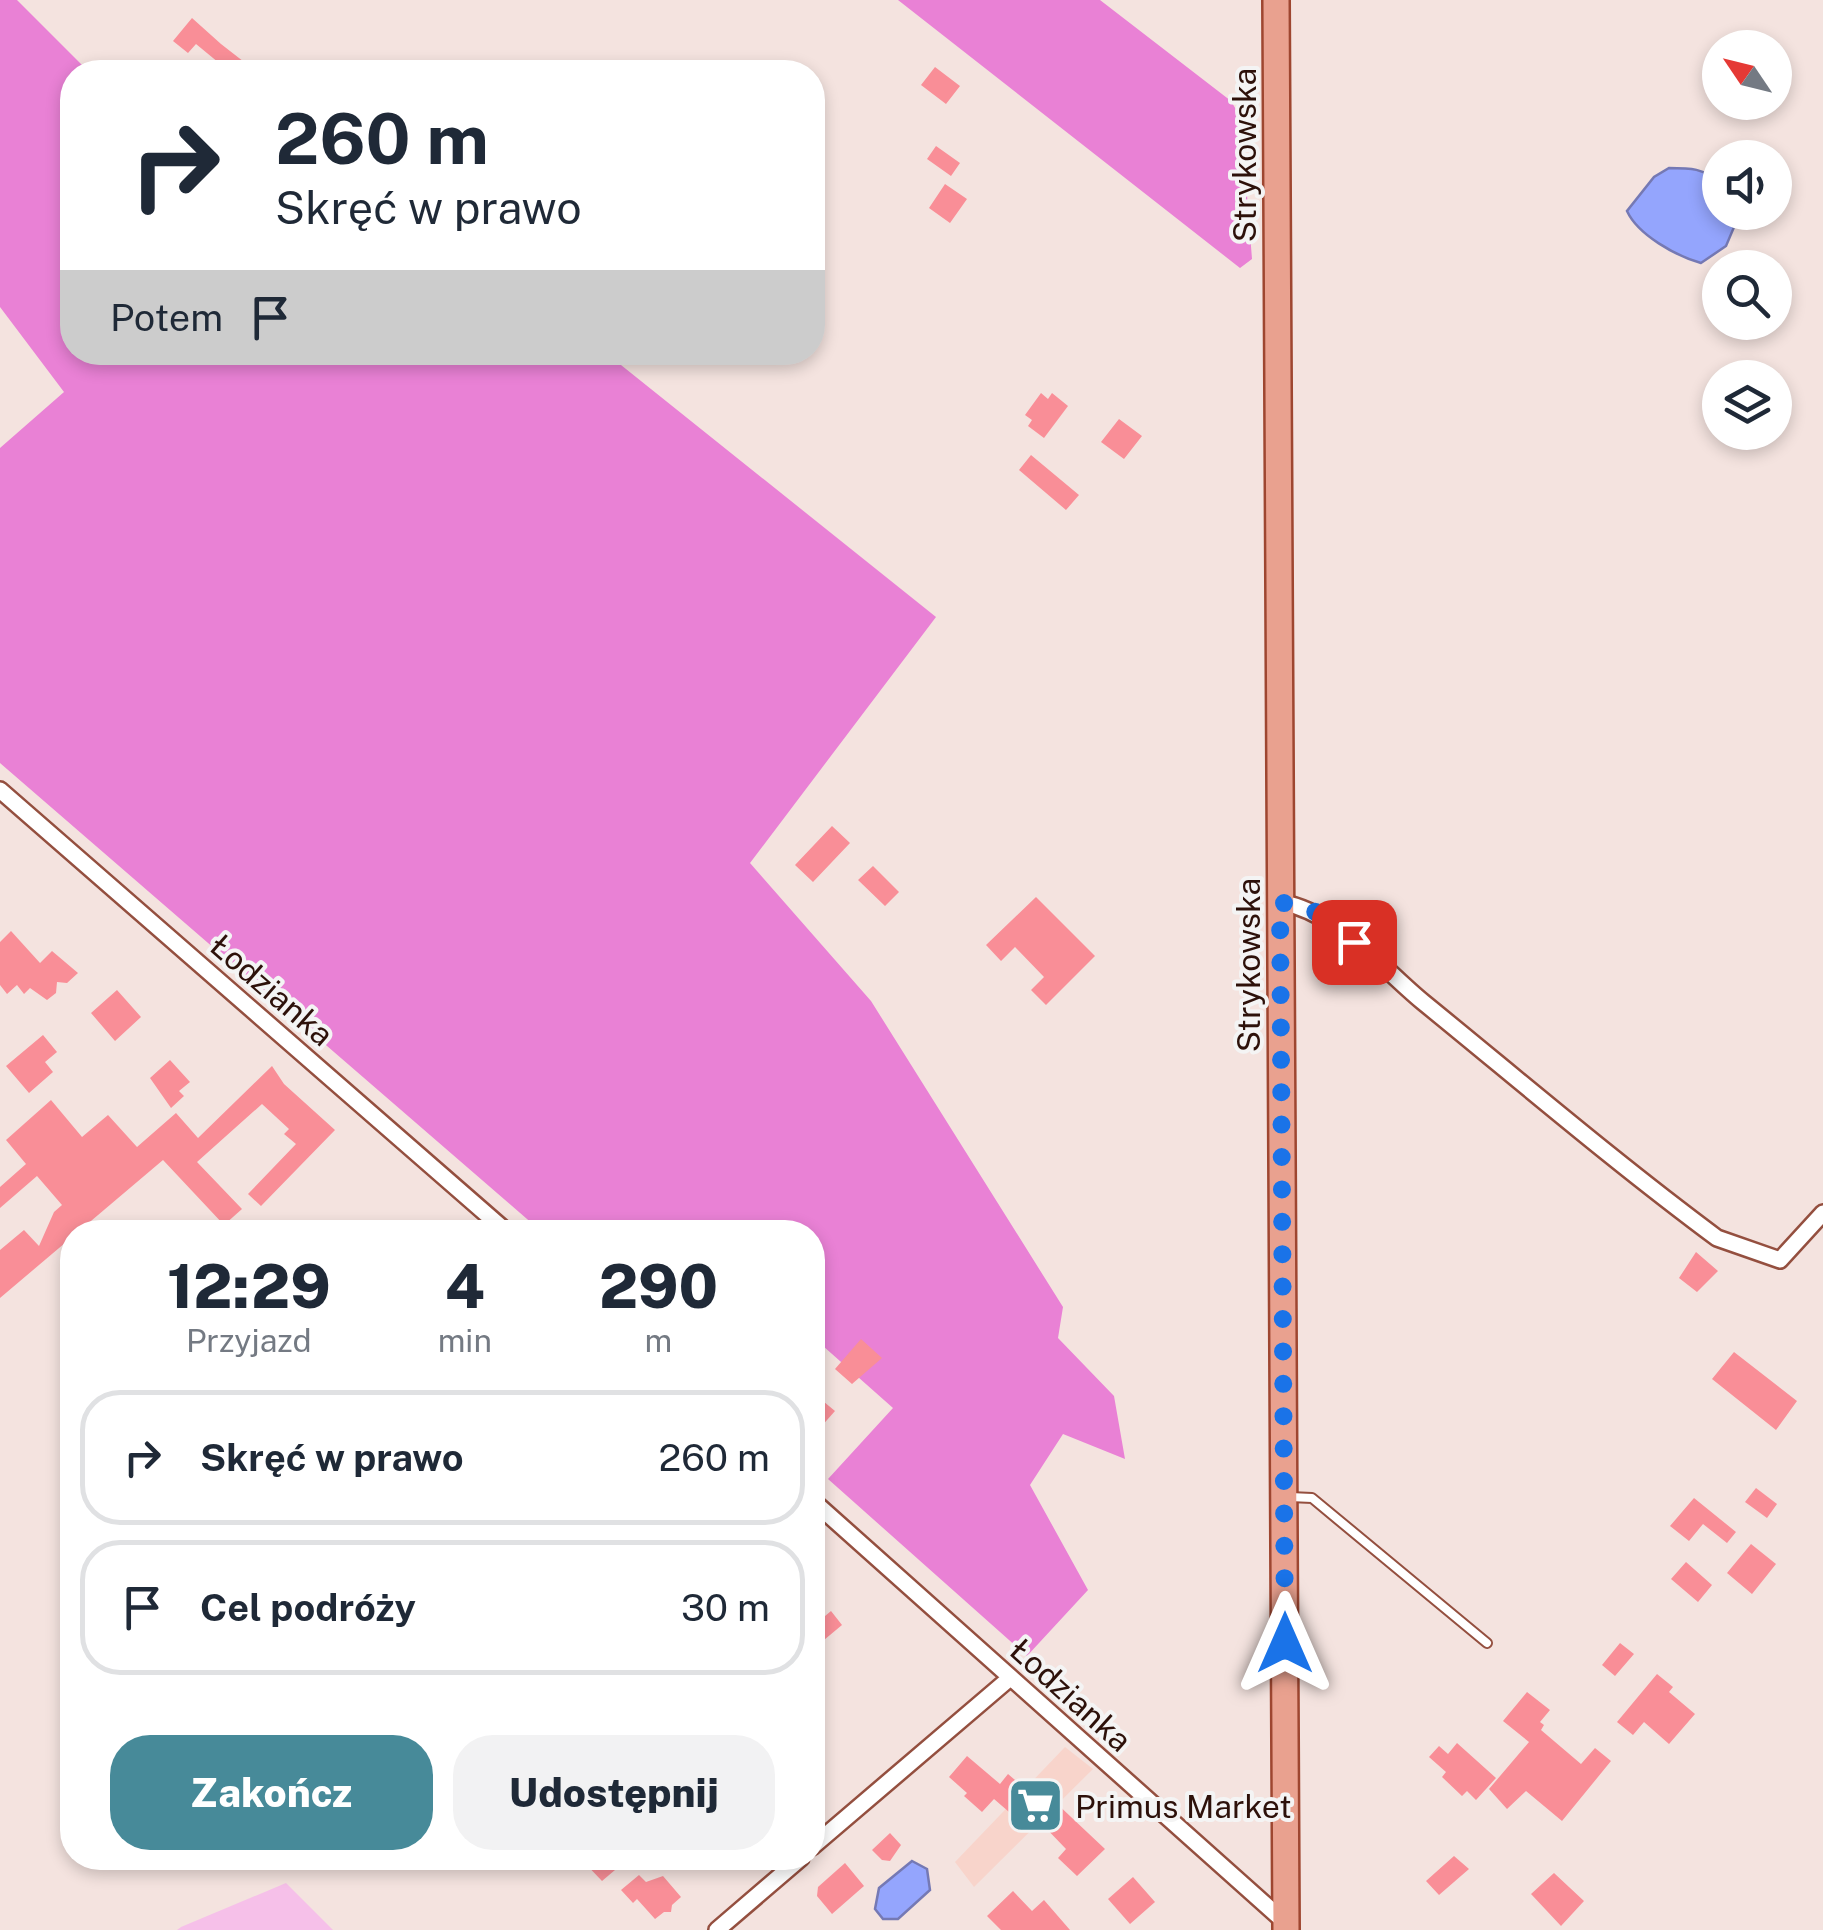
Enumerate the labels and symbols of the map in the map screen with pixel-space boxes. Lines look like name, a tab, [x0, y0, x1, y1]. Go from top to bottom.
north arrow	[1702, 30, 1792, 120]
street label: Strykowska	[1226, 68, 1263, 242]
street label: Strykowska	[1230, 878, 1267, 1052]
pin	[1312, 900, 1397, 985]
street label: Łodzianka	[203, 927, 341, 1053]
position arrow	[1233, 1591, 1337, 1695]
street label: Łodzianka	[1003, 1631, 1139, 1759]
supermarket icon: Primus Market	[1006, 1776, 1066, 1836]
place label: Primus Market	[1075, 1788, 1292, 1825]

